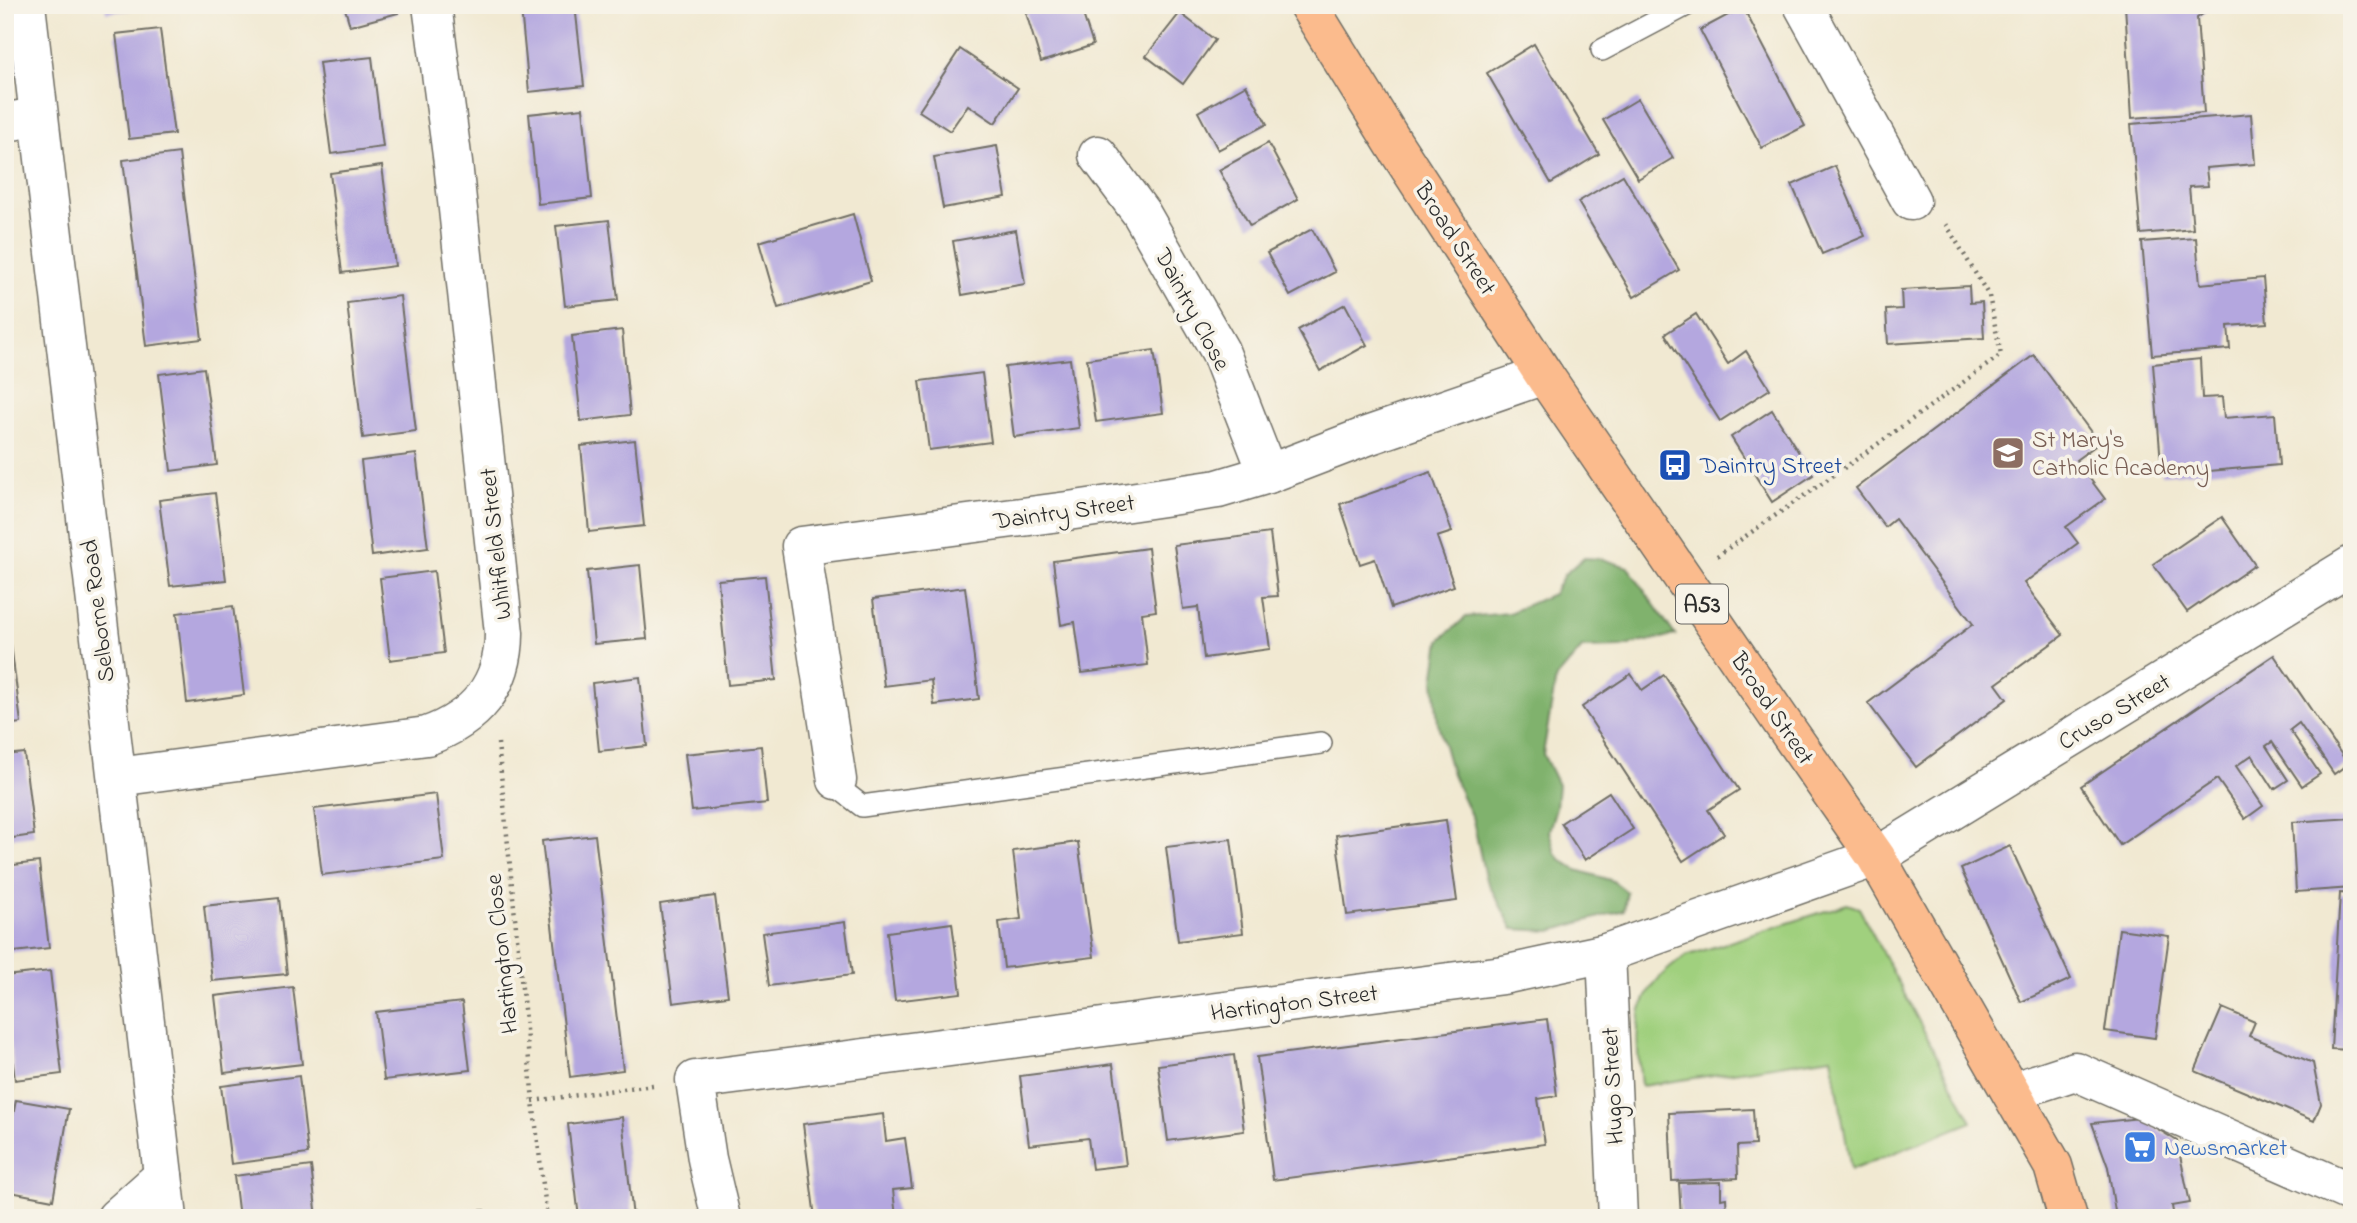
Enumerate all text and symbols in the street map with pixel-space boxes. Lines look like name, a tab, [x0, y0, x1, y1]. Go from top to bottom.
street label: Broad Street	[1404, 175, 1504, 303]
street label: Daintry Close	[1142, 242, 1238, 378]
place label: St Mary's Catholic Academy	[2032, 424, 2209, 488]
school or university icon: St Mary's Catholic Academy	[1989, 434, 2027, 472]
bus stop icon: Daintry Street	[1656, 446, 1694, 484]
place label: Daintry Street	[1699, 450, 1842, 486]
street label: Whitfield Street	[472, 466, 523, 621]
street label: Daintry Street	[991, 486, 1137, 542]
street label: Selborne Road	[73, 537, 126, 684]
road number: A53	[1676, 584, 1728, 624]
street label: Broad Street	[1720, 645, 1822, 773]
street label: Cruso Street	[2053, 666, 2178, 760]
street label: Hartington Close	[478, 872, 529, 1035]
street label: Hartington Street	[1209, 977, 1380, 1032]
street label: Hugo Street	[1594, 1026, 1635, 1145]
supermarket icon: Newsmarket	[2121, 1128, 2159, 1166]
place label: Newsmarket	[2164, 1132, 2287, 1167]

